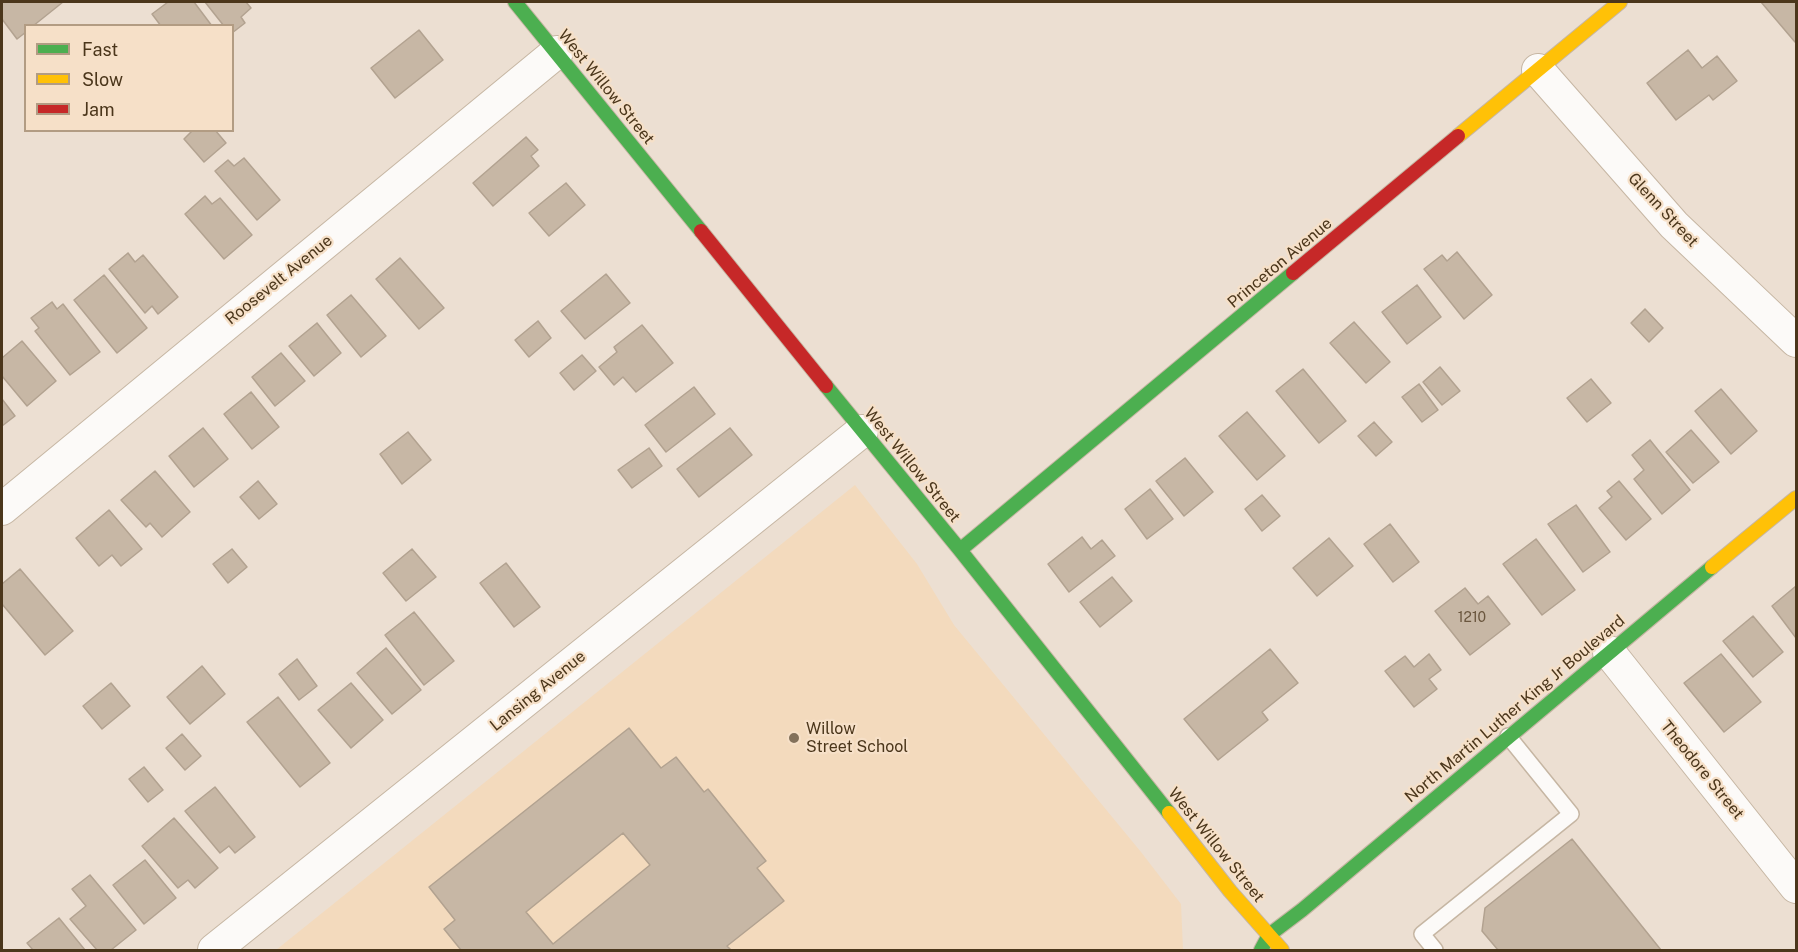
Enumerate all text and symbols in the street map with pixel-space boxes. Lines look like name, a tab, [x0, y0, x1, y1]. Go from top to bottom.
legend	[24, 24, 234, 132]
street label: West Willow Street	[554, 26, 658, 148]
text: Fast	[82, 39, 118, 60]
text: Slow	[82, 69, 123, 90]
text: Jam	[82, 99, 115, 120]
street label: Glenn Street	[1624, 169, 1702, 251]
street label: Princeton Avenue	[1224, 214, 1336, 312]
street label: Roosevelt Avenue	[222, 231, 336, 329]
street label: West Willow Street	[860, 404, 964, 526]
house number: 1210	[1458, 610, 1486, 626]
street label: North Martin Luther King Jr Boulevard	[1401, 611, 1629, 807]
street label: Lansing Avenue	[486, 647, 590, 735]
street label: Theodore Street	[1656, 717, 1748, 823]
place label: Willow Street School	[806, 719, 908, 757]
marker: Willow Street School	[787, 731, 801, 745]
street label: West Willow Street	[1164, 784, 1268, 906]

